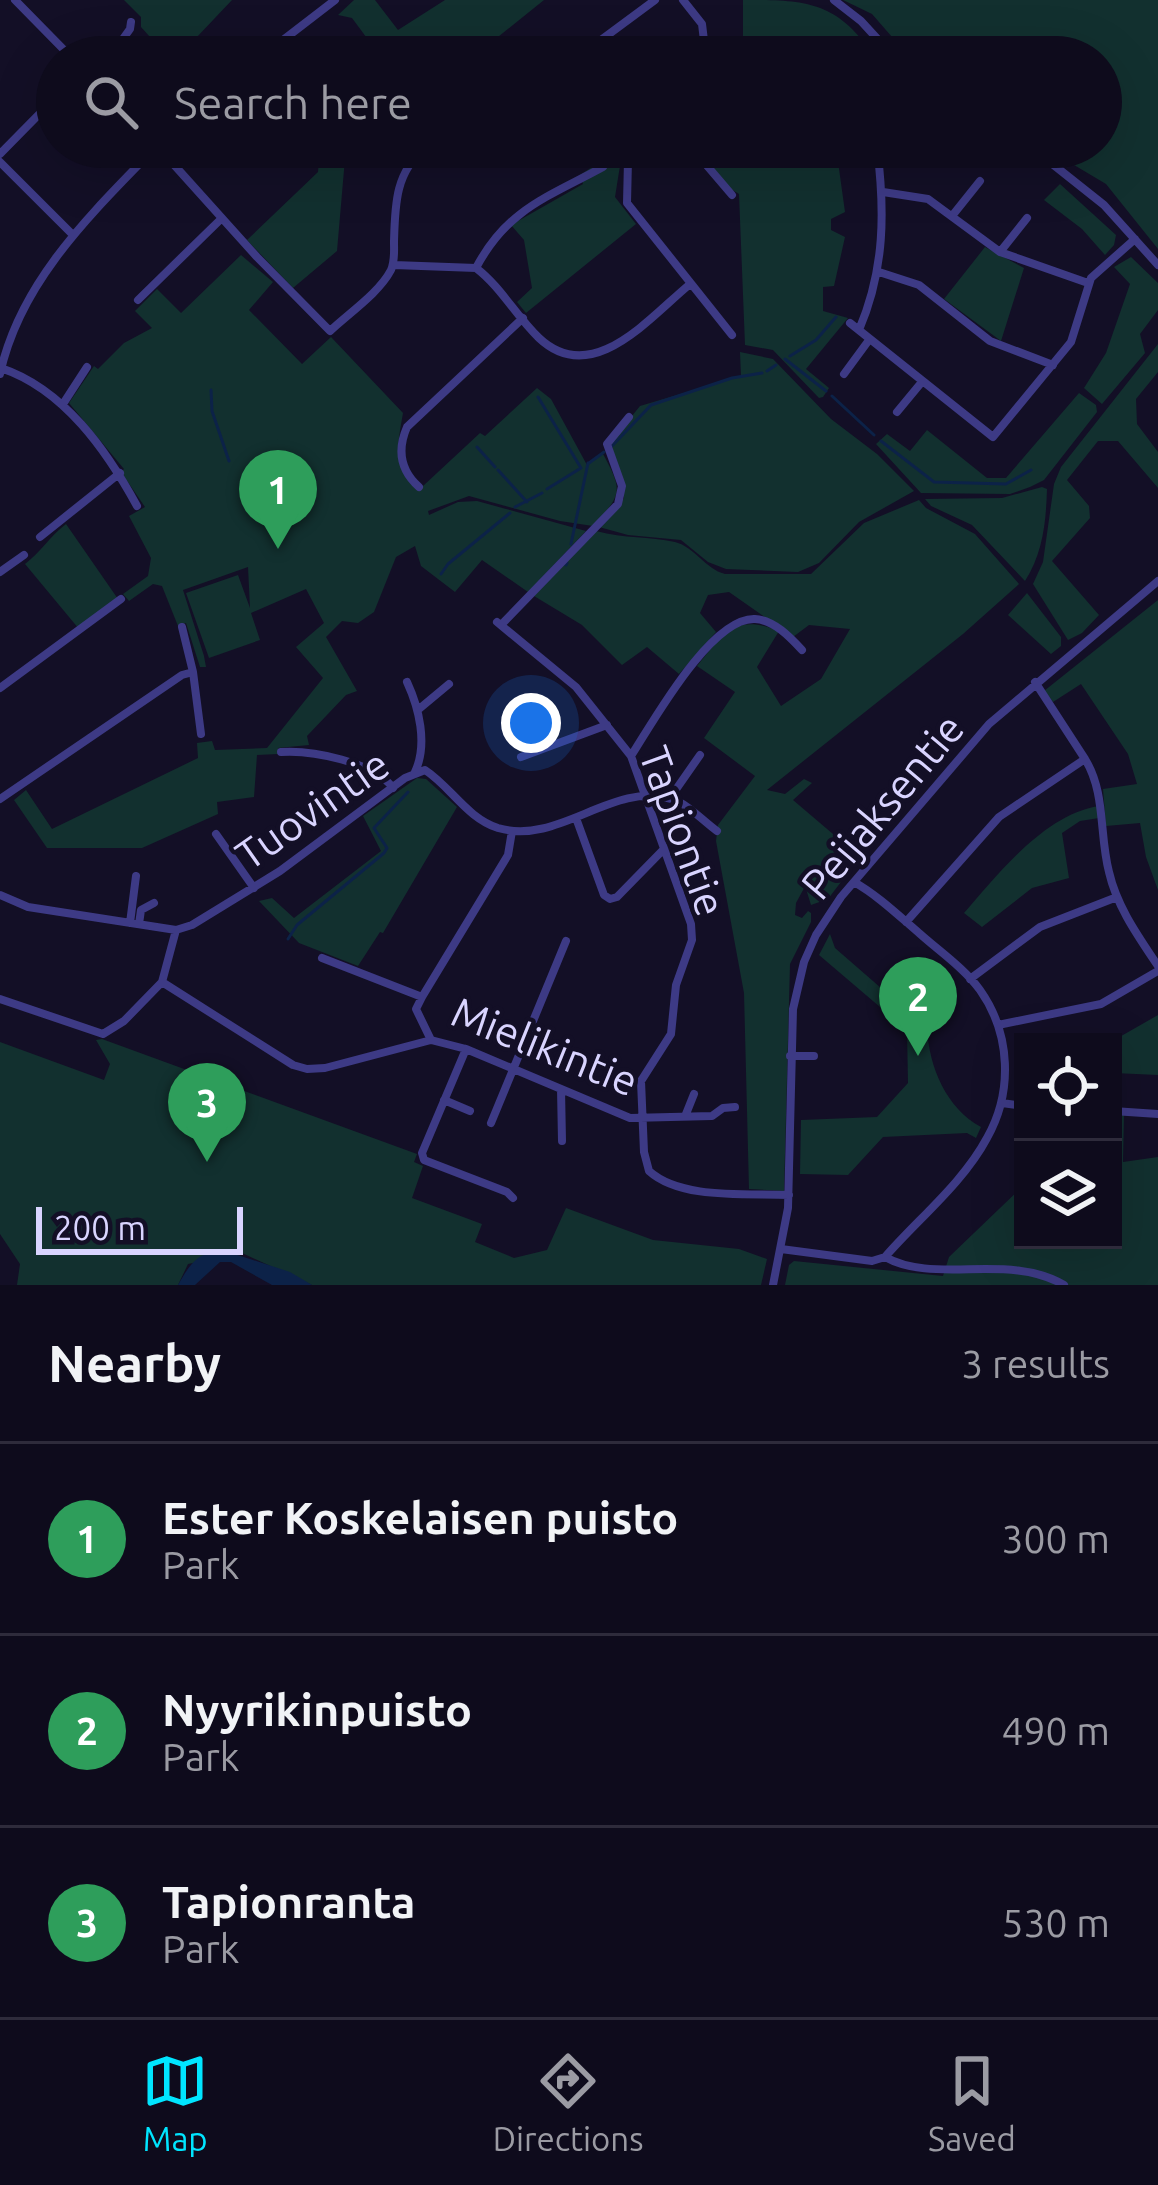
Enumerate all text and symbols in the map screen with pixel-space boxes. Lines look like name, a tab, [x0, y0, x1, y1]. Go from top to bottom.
search box	[36, 36, 1122, 168]
icon: search	[78, 69, 144, 135]
text: Search here	[174, 77, 412, 128]
pin: 1	[239, 450, 317, 549]
your location	[501, 693, 561, 753]
street label: Peijaksentie	[791, 704, 973, 908]
street label: Tuovintie	[227, 739, 397, 879]
street label: Tapiontie	[631, 740, 735, 922]
pin: 2	[879, 957, 957, 1056]
street label: Mielikintie	[445, 987, 645, 1105]
map controls	[1014, 1033, 1122, 1249]
button: locate	[1014, 1033, 1122, 1141]
pin: 3	[168, 1063, 246, 1162]
button: layers	[1014, 1141, 1122, 1249]
scale bar	[36, 1201, 243, 1254]
text: 200 m	[54, 1209, 146, 1246]
text: Nearby	[48, 1334, 221, 1392]
text: 3 results	[961, 1342, 1110, 1385]
text: Ester Koskelaisen puisto	[162, 1492, 678, 1543]
text: 1	[76, 1517, 98, 1560]
text: 300 m	[1001, 1517, 1110, 1560]
text: Park	[162, 1543, 240, 1586]
text: Nyyrikinpuisto	[162, 1684, 472, 1735]
text: 2	[76, 1709, 98, 1752]
text: 490 m	[1001, 1709, 1110, 1752]
text: Park	[162, 1735, 240, 1778]
text: Tapionranta	[162, 1876, 415, 1927]
text: 3	[76, 1901, 98, 1944]
text: 530 m	[1001, 1901, 1110, 1944]
text: Park	[162, 1927, 240, 1970]
tab: Map	[142, 2048, 208, 2157]
tab: Directions	[493, 2048, 643, 2157]
tab: Saved	[928, 2048, 1016, 2157]

